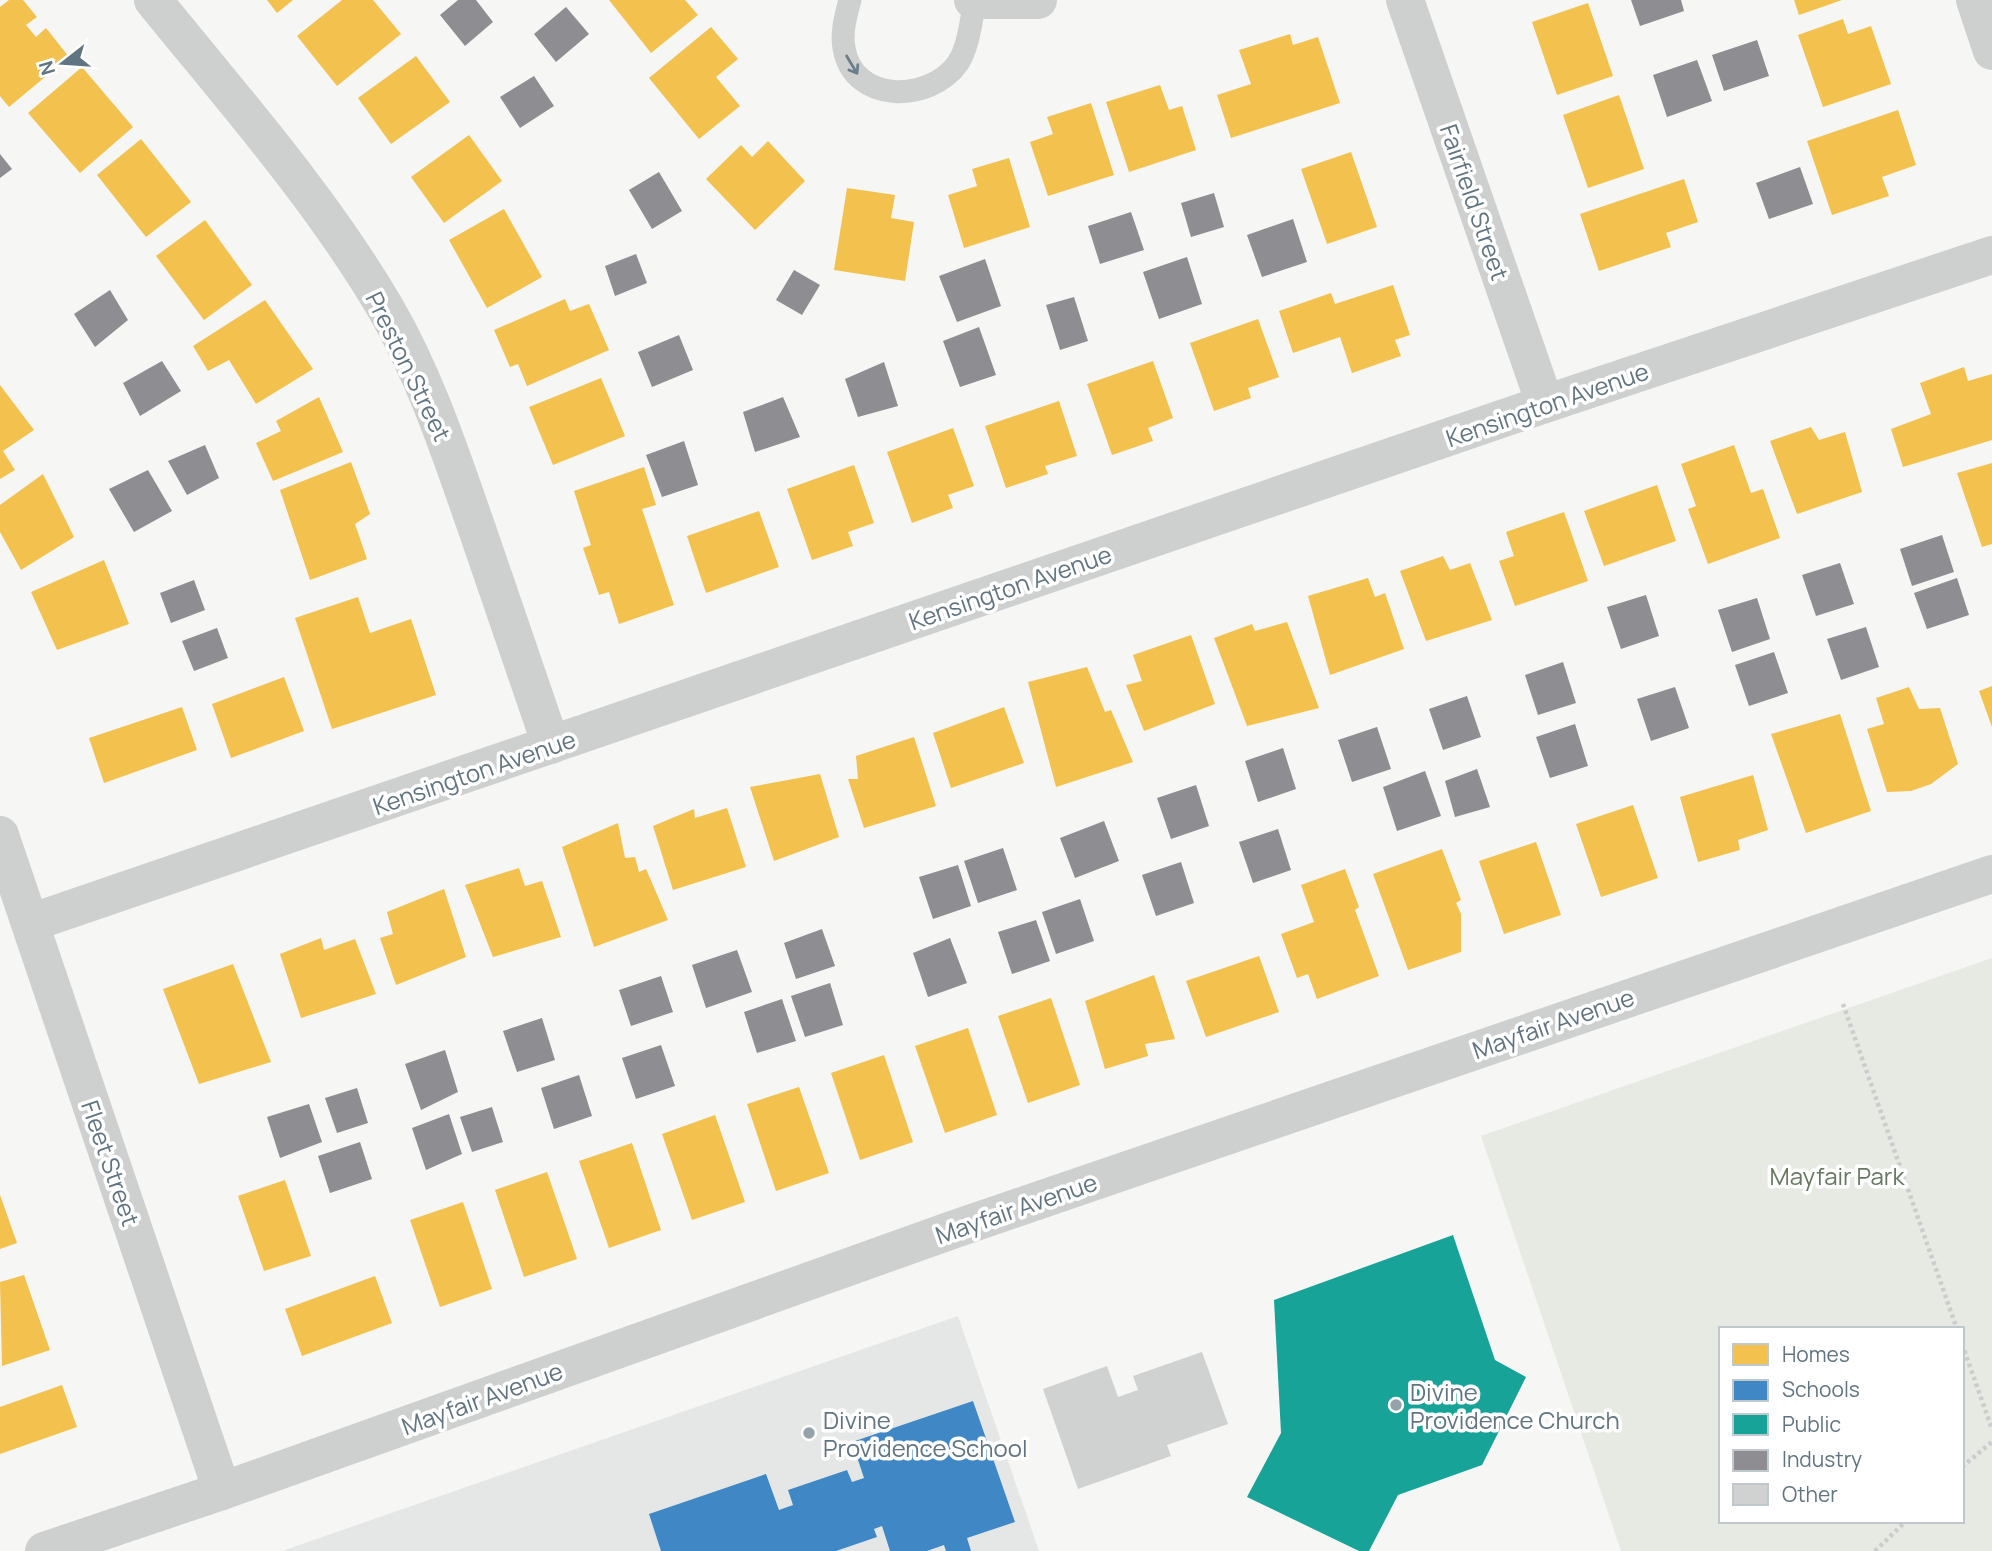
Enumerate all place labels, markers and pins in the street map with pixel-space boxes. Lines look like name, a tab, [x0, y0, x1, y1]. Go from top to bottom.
place label: Divine Providence Church	[1410, 1375, 1620, 1436]
marker: Divine Providence Church	[1388, 1397, 1404, 1413]
place label: Divine Providence School	[823, 1403, 1028, 1464]
marker: Divine Providence School	[801, 1425, 817, 1441]

